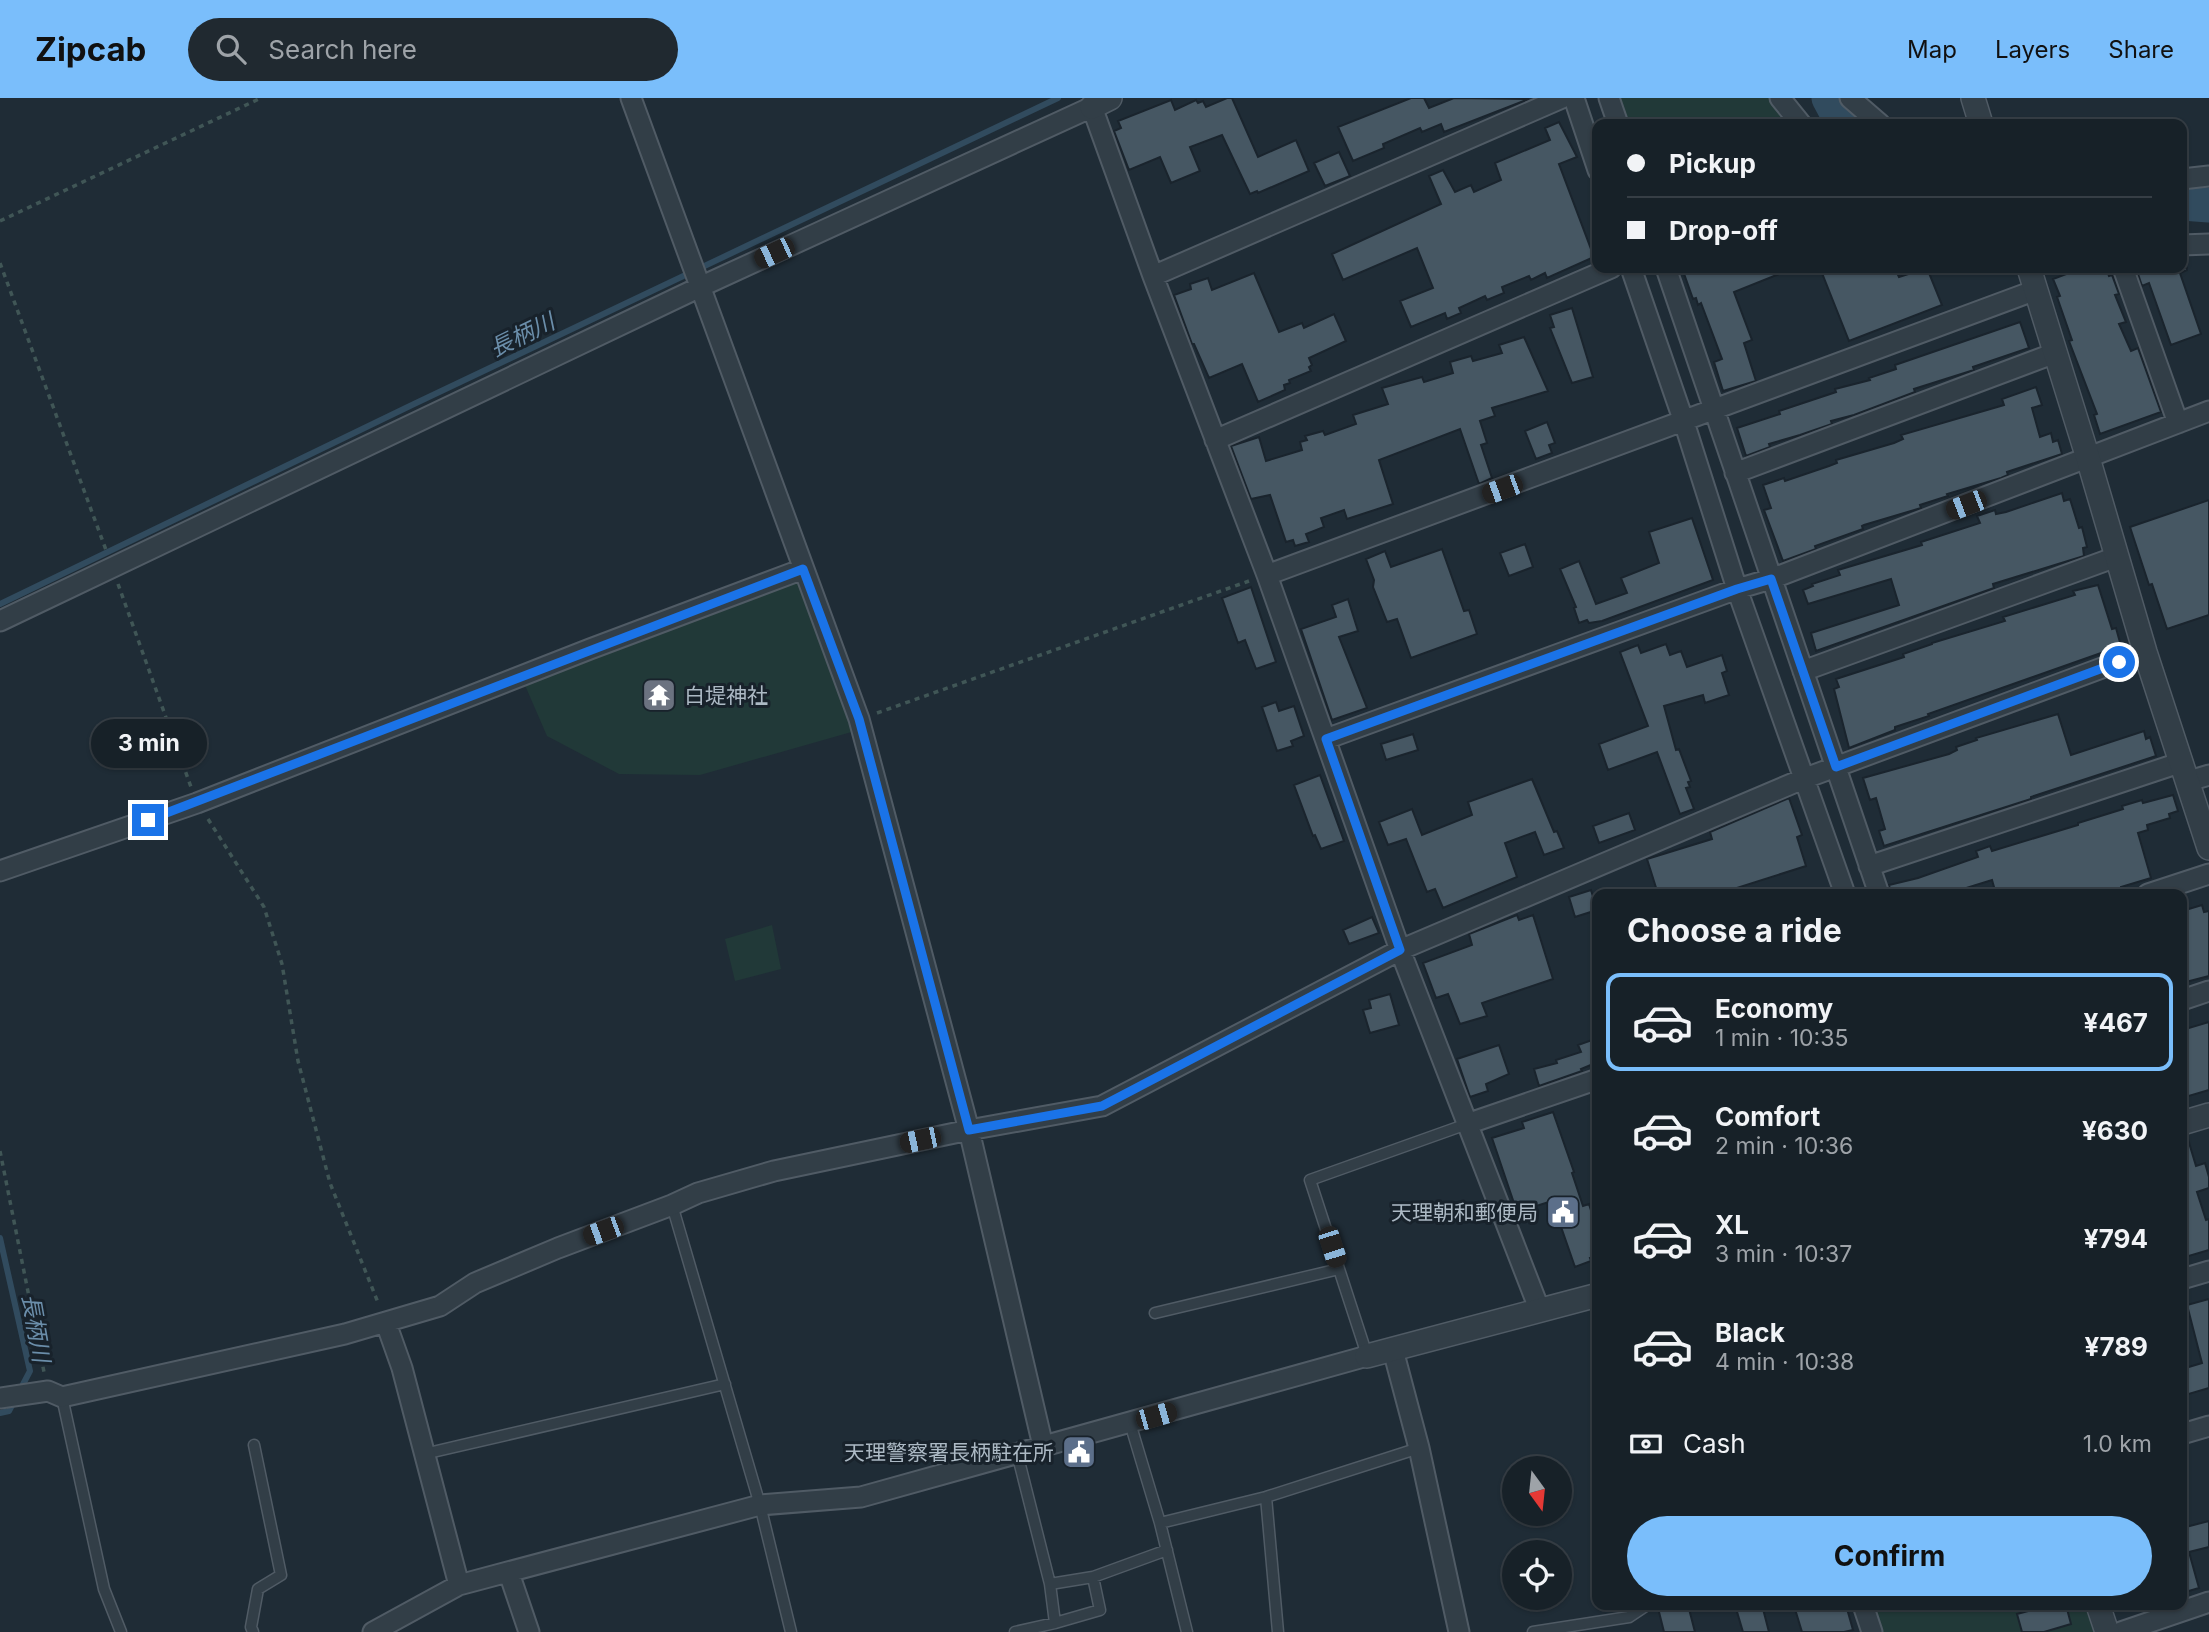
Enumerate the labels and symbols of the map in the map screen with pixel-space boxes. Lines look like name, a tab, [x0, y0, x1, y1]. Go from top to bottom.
car	[751, 235, 798, 271]
water label: 長柄川	[485, 306, 562, 363]
car	[1479, 472, 1526, 506]
car	[1943, 488, 1990, 522]
route start	[2103, 646, 2135, 678]
temple icon: 白堤神社	[640, 676, 678, 714]
place label: 白堤神社	[684, 683, 768, 708]
callout: 3 min	[90, 718, 206, 768]
route end	[132, 804, 164, 836]
car	[898, 1125, 943, 1155]
public building icon: 天理朝和郵便局	[1544, 1193, 1582, 1231]
place label: 天理朝和郵便局	[1391, 1200, 1538, 1225]
car	[580, 1214, 627, 1248]
car	[1316, 1224, 1349, 1270]
water label: 長柄川	[16, 1292, 56, 1367]
car	[1133, 1400, 1180, 1432]
public building icon: 天理警察署長柄駐在所	[1060, 1433, 1098, 1471]
place label: 天理警察署長柄駐在所	[844, 1440, 1054, 1465]
north arrow	[1502, 1456, 1572, 1526]

